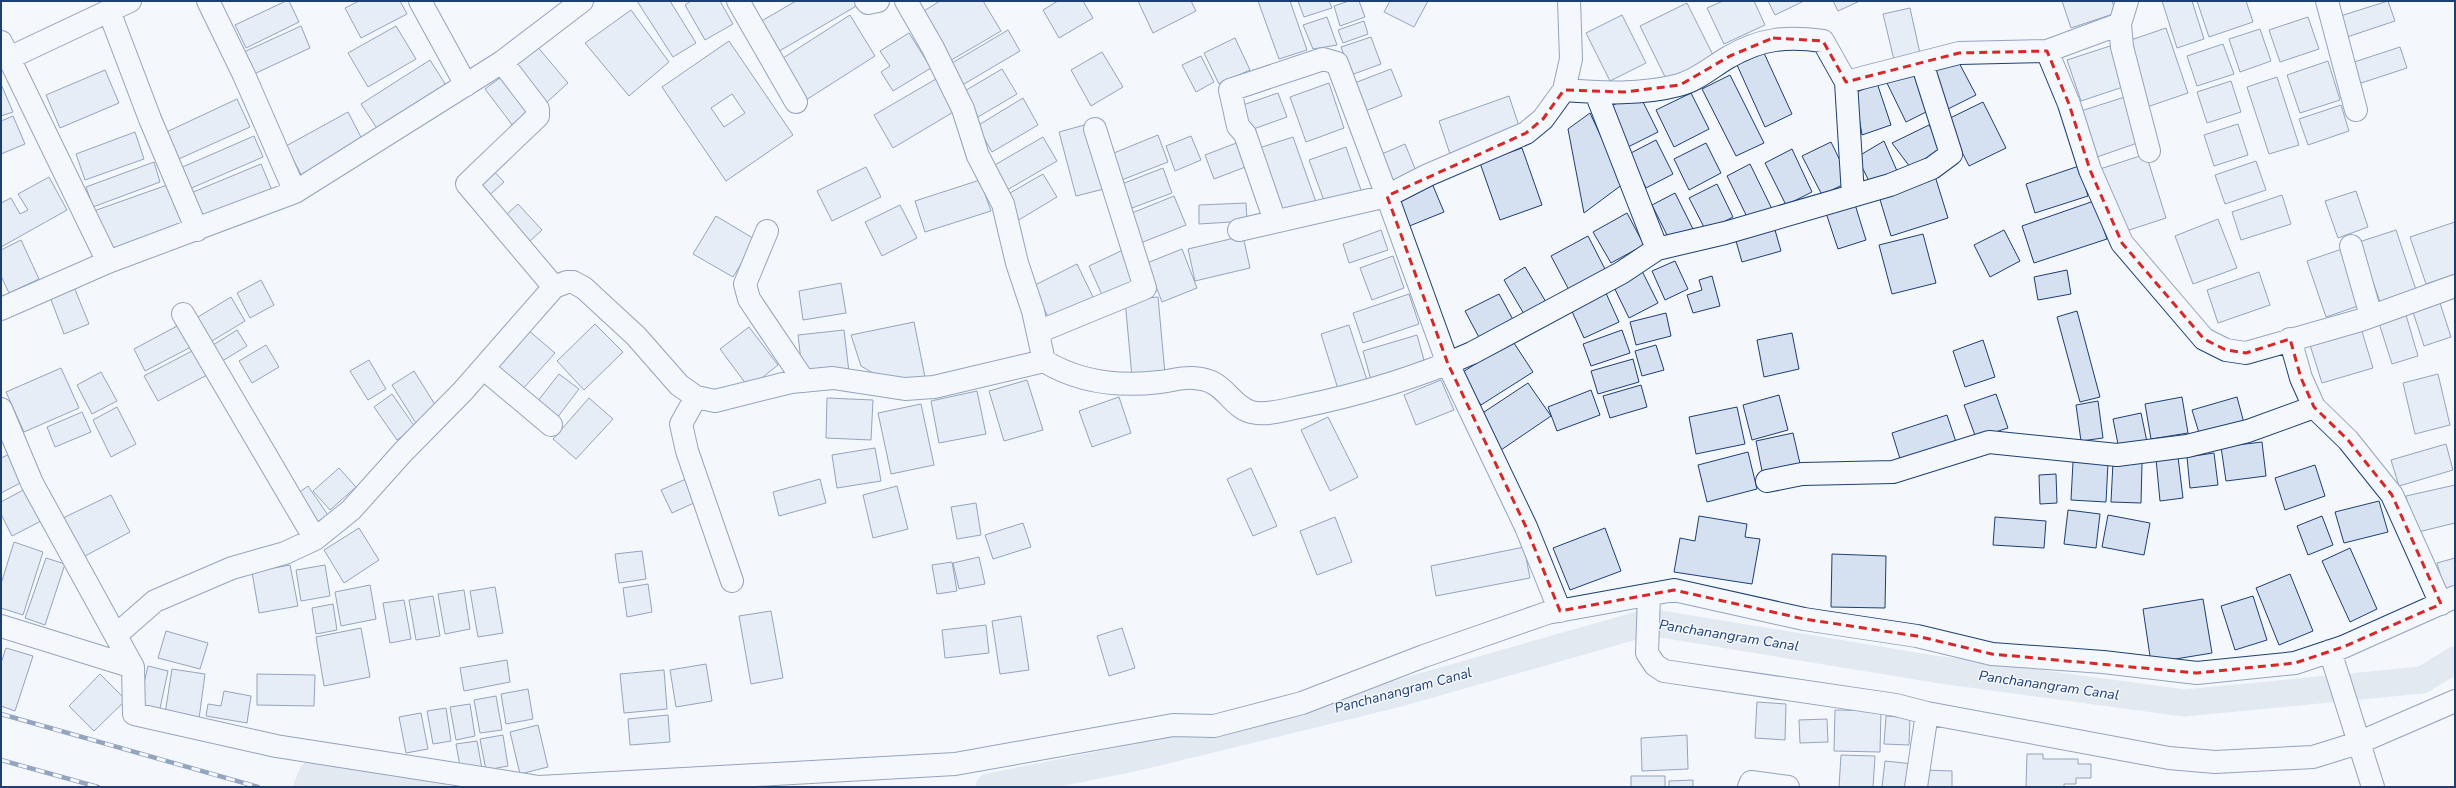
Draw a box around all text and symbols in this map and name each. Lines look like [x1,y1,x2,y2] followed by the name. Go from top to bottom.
[1658,615,1800,656] water label: Panchanangram Canal
[1332,663,1474,718] water label: Panchanangram Canal
[1978,666,2120,705] water label: Panchanangram Canal

